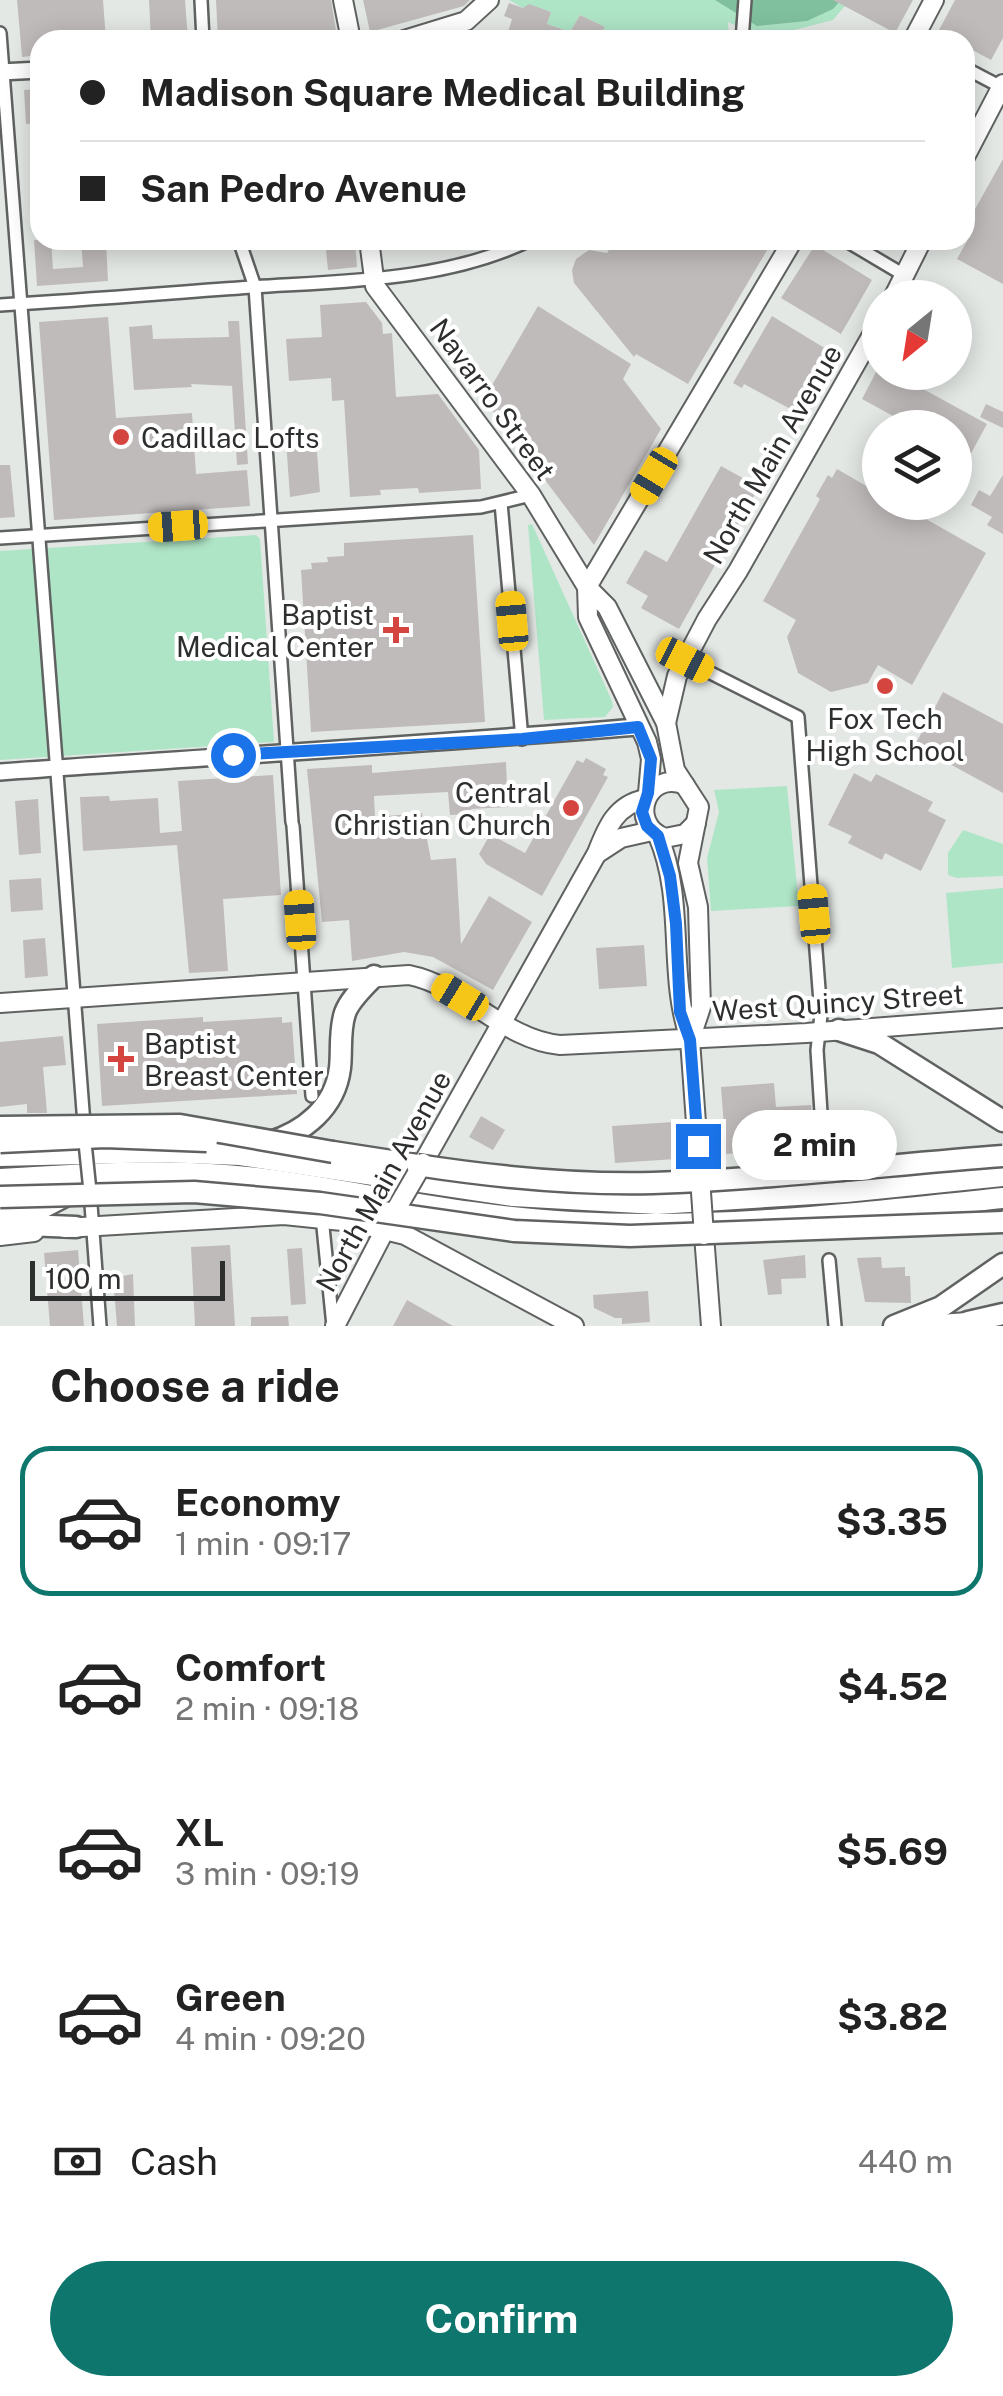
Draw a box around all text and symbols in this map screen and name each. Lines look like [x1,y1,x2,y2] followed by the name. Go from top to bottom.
[140,70,745,115] text: Madison Square Medical Building
[140,166,467,211] text: San Pedro Avenue
[862,280,972,390] north arrow
[862,280,972,520] map controls
[423,312,563,486] street label: Navarro Street
[696,339,848,569] street label: North Main Avenue
[862,410,972,520] button: layers
[141,421,319,454] place label: Cadillac Lofts
[110,426,132,448] marker: Cadillac Lofts
[626,443,682,509] car
[147,509,209,543] car
[494,590,530,652] car
[176,598,374,663] place label: Baptist Medical Center
[383,617,409,643] marker: Baptist Medical Center
[651,633,719,687] car
[874,675,896,697] marker: Fox Tech High School
[806,702,964,767] place label: Fox Tech High School
[211,733,256,778] route start
[334,776,551,841] place label: Central Christian Church
[560,797,582,819] marker: Central Christian Church
[796,883,832,945] car
[283,889,317,951] car
[427,969,493,1025] car
[711,977,965,1027] street label: West Quincy Street
[144,1027,324,1092] place label: Baptist Breast Center
[108,1046,134,1072] marker: Baptist Breast Center
[309,1065,457,1297] street label: North Main Avenue
[733,1111,898,1181] callout: 2 min
[676,1124,721,1169] route end
[773,1126,856,1163] text: 2 min
[30,1256,225,1300] scale bar
[45,1262,122,1295] text: 100 m
[50,1359,340,1412] text: Choose a ride
[55,1476,145,1566] icon: car
[175,1480,341,1525] text: Economy
[836,1499,948,1544] text: $3.35
[175,1525,352,1562] text: 1 min · 09:17
[55,1641,145,1731] icon: car
[175,1645,326,1690] text: Comfort
[837,1664,948,1709] text: $4.52
[175,1690,359,1727] text: 2 min · 09:18
[55,1806,145,1896] icon: car
[175,1810,224,1855] text: XL
[836,1829,948,1874] text: $5.69
[175,1855,359,1892] text: 3 min · 09:19
[55,1971,145,2061] icon: car
[175,1975,286,2020] text: Green
[837,1994,948,2039] text: $3.82
[175,2020,366,2057] text: 4 min · 09:20
[50,2134,105,2189] icon: cash
[130,2139,218,2184] text: Cash
[858,2143,953,2180] text: 440 m
[50,2261,953,2376] button: Confirm

